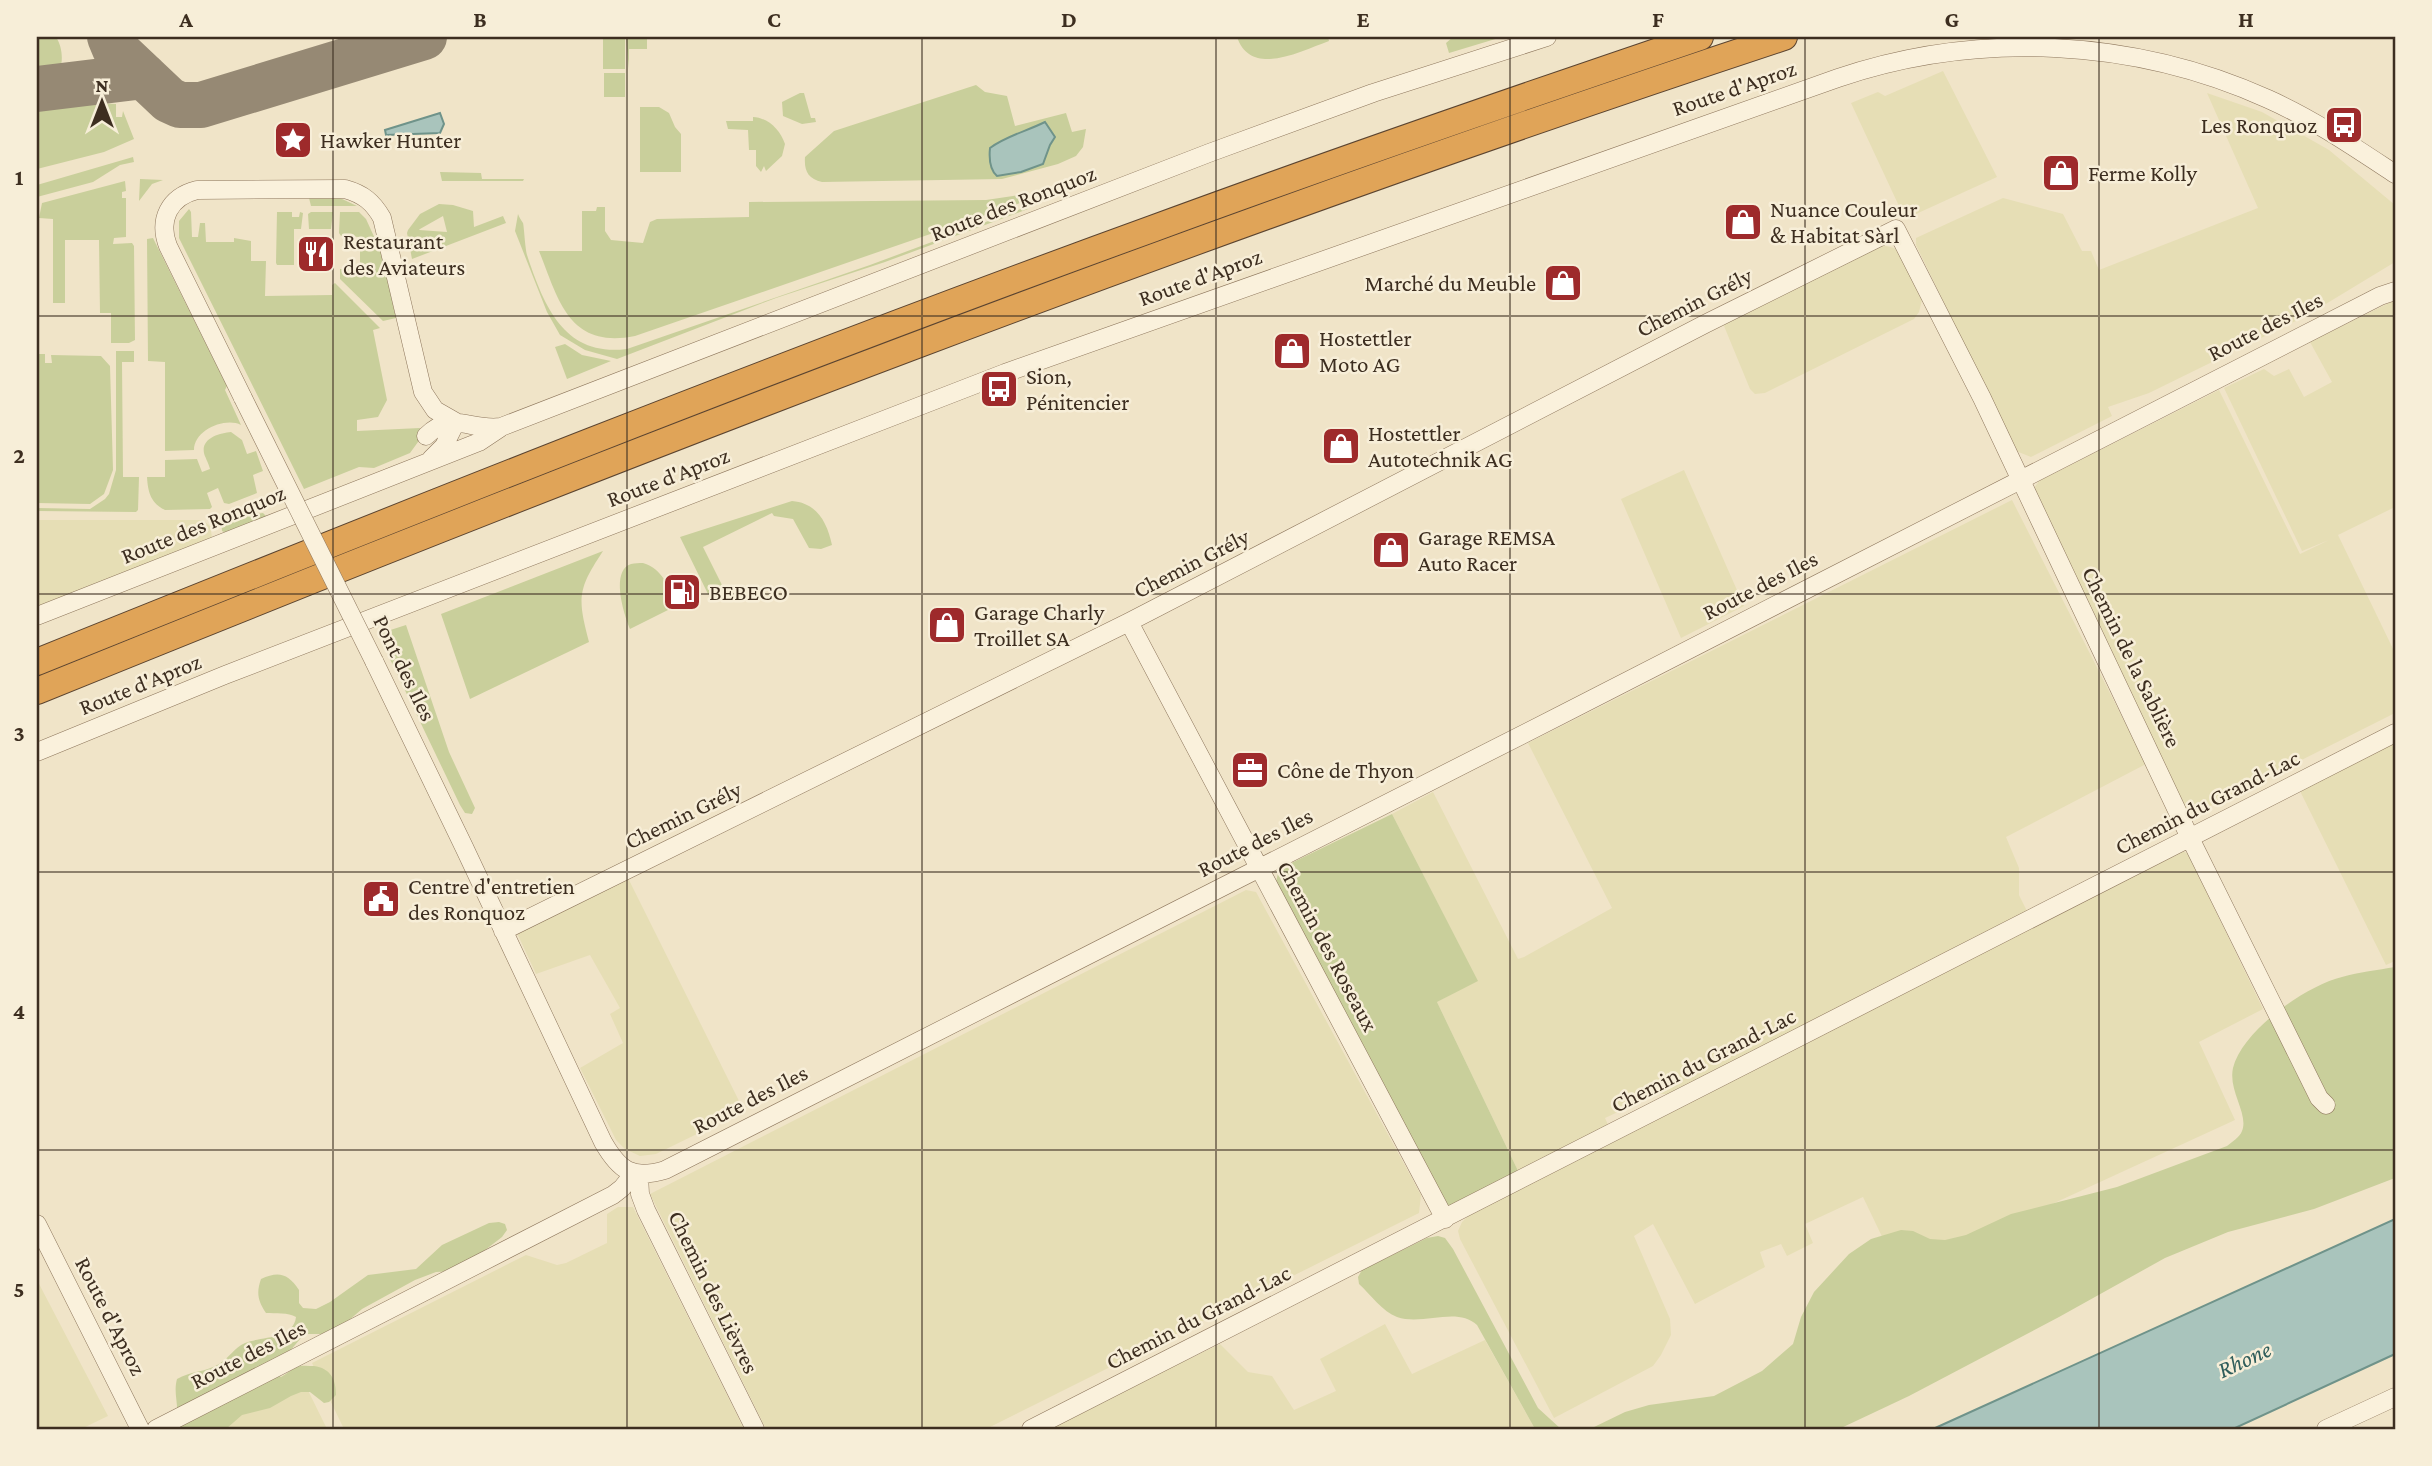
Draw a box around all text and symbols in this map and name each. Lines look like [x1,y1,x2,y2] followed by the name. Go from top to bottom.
[178,6,193,32] text: A
[473,6,487,32] text: B
[767,6,781,32] text: C
[1061,6,1077,32] text: D
[1356,6,1370,32] text: E
[1652,6,1664,32] text: F
[1945,6,1960,32] text: G
[2238,6,2254,32] text: H
[1669,55,1800,121] street label: Route d'Aproz
[66,66,136,136] north arrow
[96,75,109,96] text: N
[2323,104,2365,146] bus stop icon: Les Ronquoz
[2201,112,2317,138] place label: Les Ronquoz
[272,119,314,161] place icon: Hawker Hunter
[320,127,461,153] place label: Hawker Hunter
[2040,152,2082,194] shop icon: Ferme Kolly
[927,159,1100,246] street label: Route des Ronquoz
[2088,160,2197,186] place label: Ferme Kolly
[15,164,24,190] text: 1
[1770,196,1918,248] place label: Nuance Couleur & Habitat Sàrl
[1722,201,1764,243] shop icon: Nuance Couleur & Habitat Sàrl
[343,228,465,280] place label: Restaurant des Aviateurs
[295,233,337,275] restaurant icon: Restaurant des Aviateurs
[1135,243,1265,311] street label: Route d'Aproz
[1542,262,1584,304] shop icon: Marché du Meuble
[1632,262,1756,342] street label: Chemin Grély
[1364,270,1536,296] place label: Marché du Meuble
[2203,286,2327,366] street label: Route des Iles
[1319,325,1412,377] place label: Hostettler Moto AG
[1271,330,1313,372] shop icon: Hostettler Moto AG
[1026,363,1129,415] place label: Sion, Pénitencier
[978,368,1020,410] bus stop icon: Sion, Pénitencier
[1368,420,1512,472] place label: Hostettler Autotechnik AG
[1320,425,1362,467] shop icon: Hostettler Autotechnik AG
[13,442,25,468] text: 2
[603,442,733,512] street label: Route d'Aproz
[117,479,289,569] street label: Route des Ronquoz
[1129,523,1253,603] street label: Chemin Grély
[1418,524,1556,576] place label: Garage REMSA Auto Racer
[1370,529,1412,571] shop icon: Garage REMSA Auto Racer
[1698,545,1822,625] street label: Route des Iles
[2077,562,2187,752] street label: Chemin de la Sablière
[661,571,703,613] fuel station icon: BEBECO
[709,579,788,605] place label: BEBECO
[974,599,1105,651] place label: Garage Charly Troillet SA
[926,604,968,646] shop icon: Garage Charly Troillet SA
[368,611,442,725] street label: Pont des Iles
[75,648,205,720] street label: Route d'Aproz
[13,720,25,746] text: 3
[2111,744,2304,860] street label: Chemin du Grand-Lac
[1229,749,1271,791] office icon: Cône de Thyon
[1277,757,1414,783] place label: Cône de Thyon
[621,775,746,854] street label: Chemin Grély
[1193,802,1317,882] street label: Route des Iles
[1272,856,1384,1036] street label: Chemin des Roseaux
[408,873,575,925] place label: Centre d'entretien des Ronquoz
[360,878,402,920] public building icon: Centre d'entretien des Ronquoz
[13,998,25,1024] text: 4
[1607,1002,1800,1118] street label: Chemin du Grand-Lac
[688,1059,812,1139] street label: Route des Iles
[663,1206,765,1378] street label: Chemin des Lièvres
[70,1253,152,1380] street label: Route d'Aproz
[1102,1259,1295,1375] street label: Chemin du Grand-Lac
[13,1276,25,1302] text: 5
[186,1314,310,1394] street label: Route des Iles
[2213,1335,2275,1383] water label: Rhone

